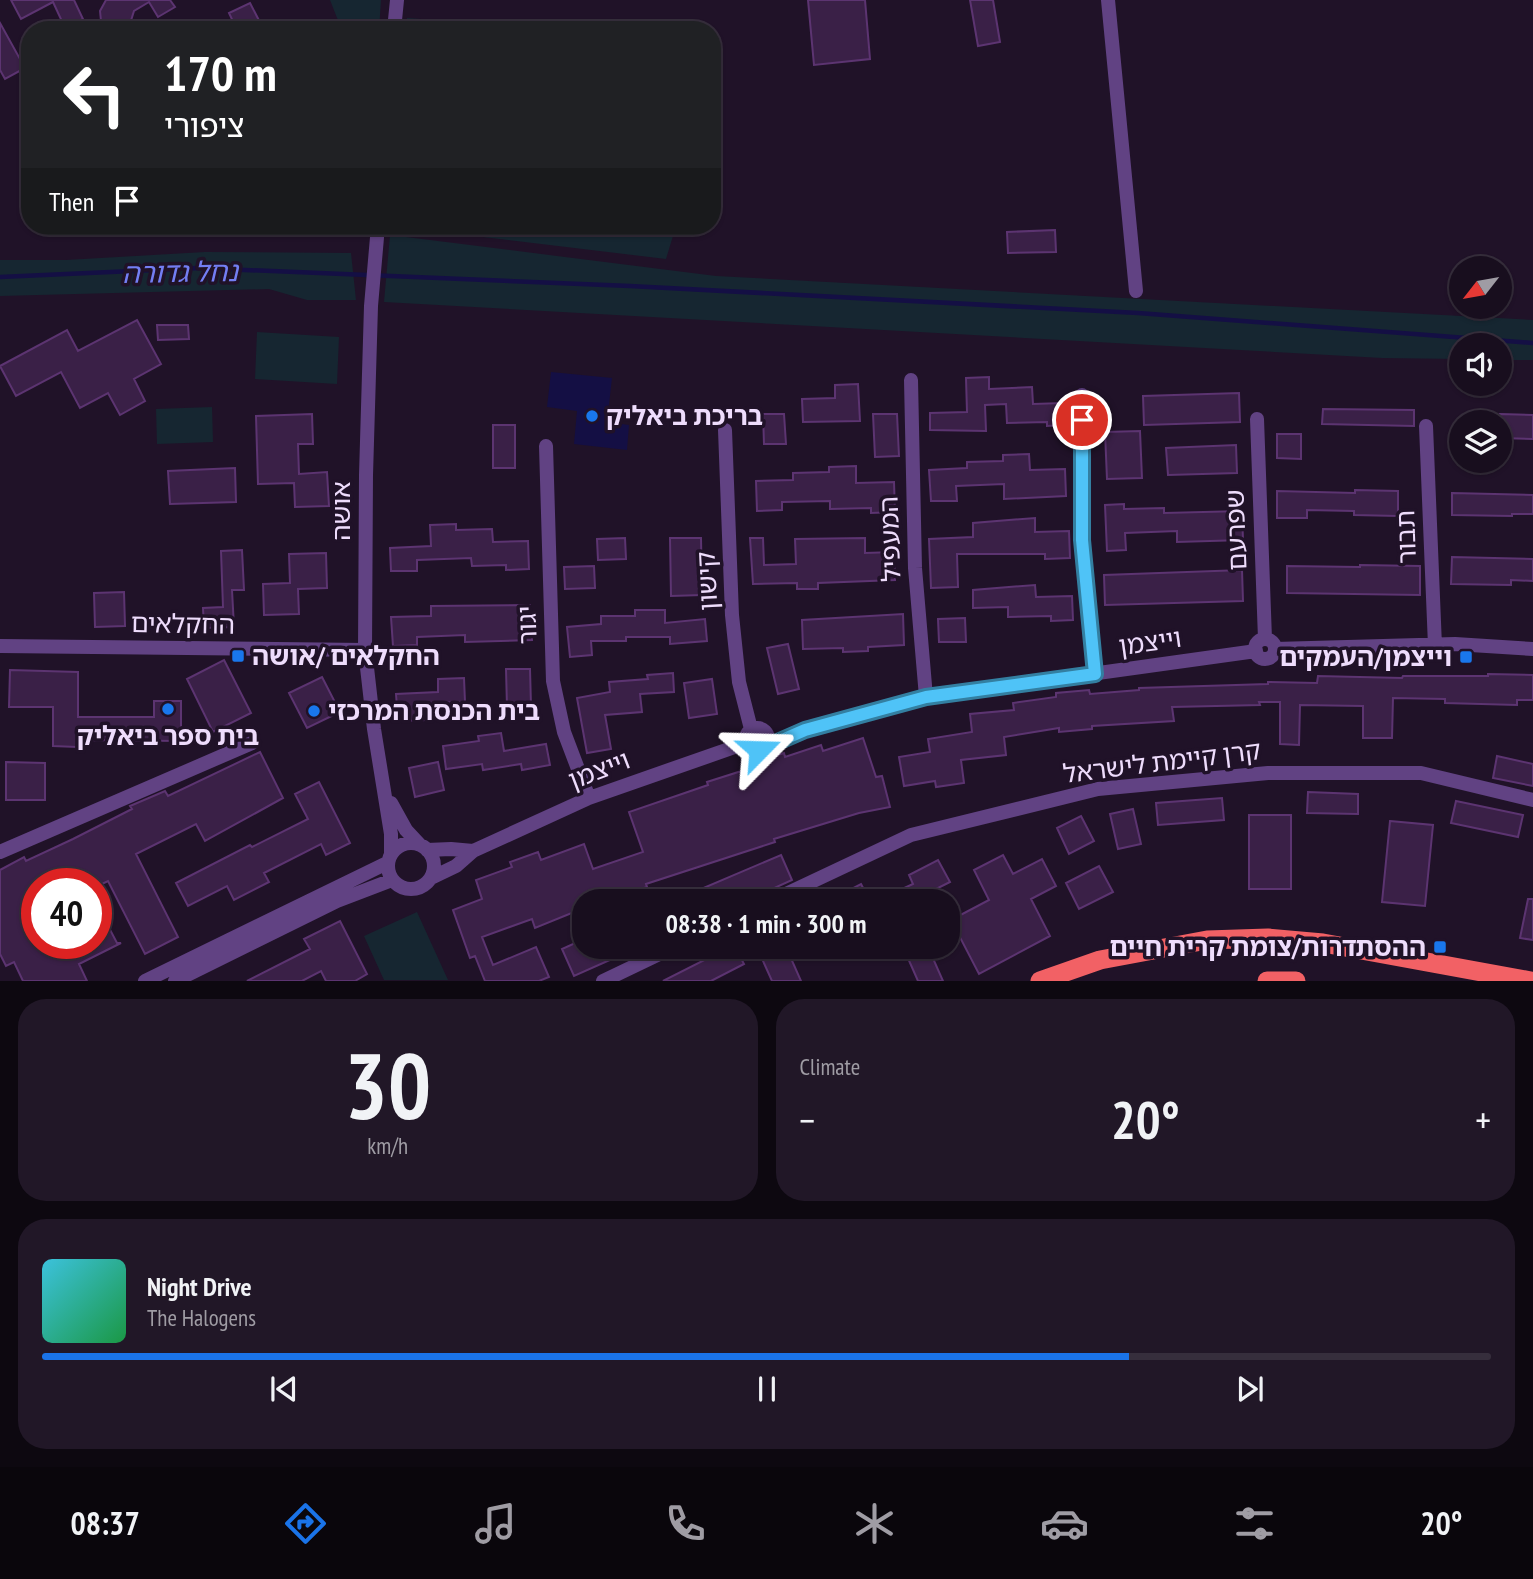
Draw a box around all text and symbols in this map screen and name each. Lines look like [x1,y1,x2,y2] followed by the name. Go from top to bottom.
[164,41,277,105] text: 170 m
[49,49,140,140] icon: left
[164,104,245,146] text: ציפורי
[108,182,146,220] icon: arrive
[49,185,94,218] text: Then
[122,252,241,291] water label: נחל גדורה
[1449,256,1512,318] north arrow
[1449,256,1512,473] map controls
[1449,333,1512,396] button: sound
[1052,390,1112,450] pin
[606,399,763,432] place label: בריכת ביאליק
[1063,401,1101,439] icon: arrive
[584,408,600,424] marker: בריכת ביאליק
[1449,410,1512,473] button: layers
[324,481,357,541] street label: אושה
[1218,489,1253,571] street label: שפרעם
[872,496,907,582] street label: המעפיל
[1388,510,1423,564] street label: תבור
[688,551,725,612] street label: קישון
[509,605,544,645] street label: יגור
[131,606,235,641] street label: החקלאים
[1116,621,1184,662] street label: וייצמן
[252,639,440,672] place label: החקלאים /אושה
[1279,640,1452,673] place label: וייצמן/העמקים
[230,648,246,664] marker: החקלאים /אושה
[1458,649,1474,665] marker: וייצמן/העמקים
[328,694,540,727] place label: בית הכנסת המרכזי
[160,701,176,717] marker: בית ספר ביאליק
[306,703,322,719] marker: בית הכנסת המרכזי
[722,713,796,787] position arrow
[77,719,259,752] place label: בית ספר ביאליק
[1061,733,1263,790] street label: קרן קיימת לישראל
[563,743,634,796] street label: וייצמן
[21,868,112,959] speed limit sign: 40
[666,907,866,940] text: 08:38 · 1 min · 300 m
[1109,930,1426,963] place label: ההסתדרות/צומת קרית חיים
[1432,939,1448,955] marker: ההסתדרות/צומת קרית חיים
[344,1026,431,1144] text: 30
[800,1052,860,1081] text: Climate
[1111,1086,1180,1153] text: 20°
[800,1095,815,1144] text: −
[1475,1095,1491,1144] text: +
[367,1131,408,1160] text: km/h
[147,1270,252,1303] text: Night Drive
[147,1303,256,1332] text: The Halogens
[265,1370,303,1408] icon: previous
[748,1370,786,1408] icon: pause
[1231,1370,1269,1408] icon: next
[281,1499,330,1548] icon: directions
[471,1499,520,1548] icon: music
[661,1499,710,1548] icon: phone
[850,1499,899,1548] icon: climate
[1040,1499,1089,1548] icon: car
[1230,1499,1279,1548] icon: filters
[70,1502,140,1544] text: 08:37
[1420,1502,1463,1544] text: 20°

